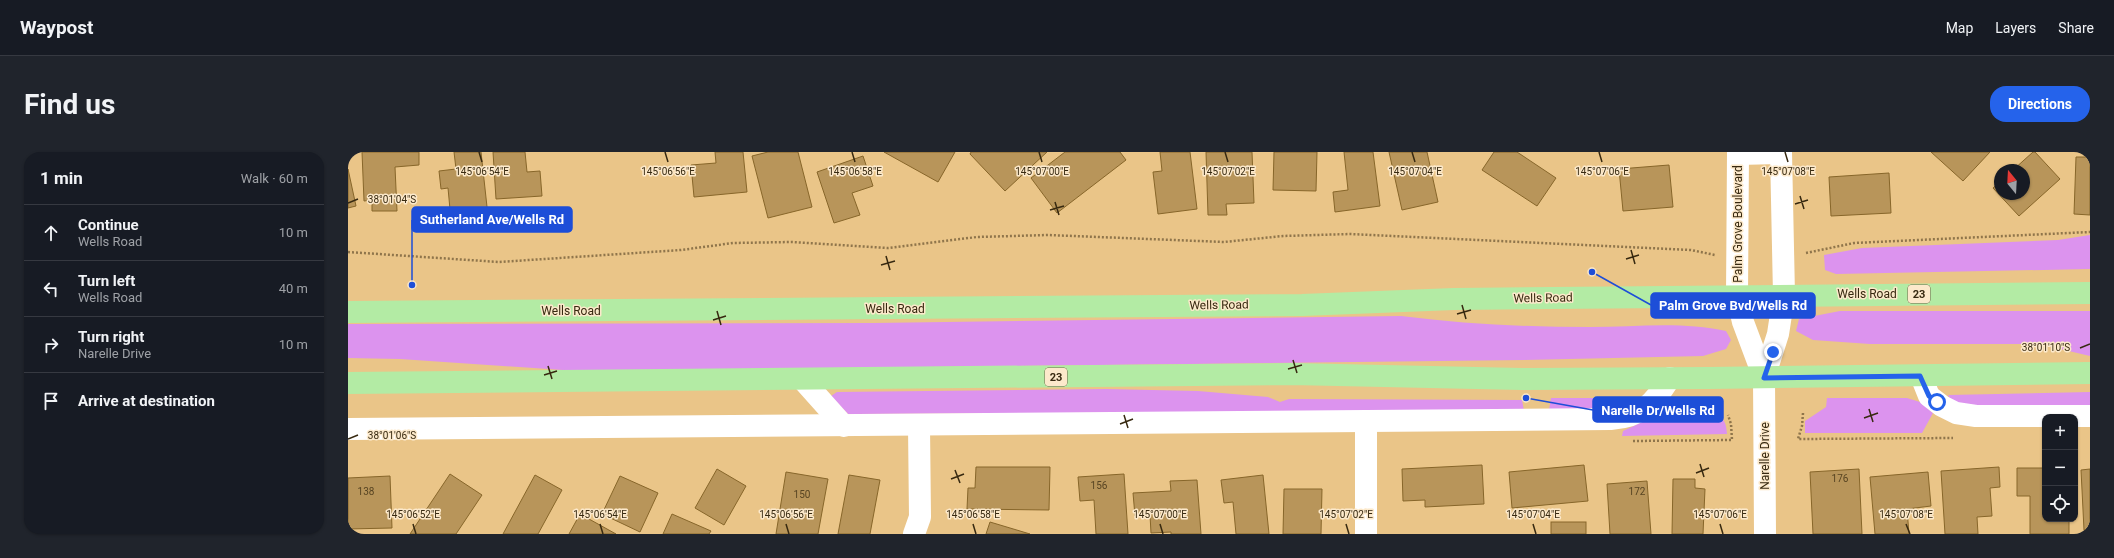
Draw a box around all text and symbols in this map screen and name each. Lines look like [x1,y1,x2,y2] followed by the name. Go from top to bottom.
[20,16,94,39] text: Waypost
[1946,20,1973,36] text: Map
[1995,20,2036,36] text: Layers
[2058,20,2094,36] text: Share
[1990,86,2090,122] button: Directions
[24,88,115,121] text: Find us
[1994,164,2030,200] north arrow
[1731,165,1745,283] street label: Palm Grove Boulevard
[455,166,509,177] text: 145°06'54"E
[641,166,695,177] text: 145°06'56"E
[828,166,882,177] text: 145°06'58"E
[1015,166,1069,177] text: 145°07'00"E
[1201,166,1255,177] text: 145°07'02"E
[1388,166,1442,177] text: 145°07'04"E
[1575,166,1629,177] text: 145°07'06"E
[1761,166,1815,177] text: 145°07'08"E
[40,168,83,188] text: 1 min
[241,171,308,186] text: Walk · 60 m
[368,194,416,205] text: 38°01'04"S
[412,207,572,232] callout: Sutherland Ave/Wells Rd
[420,212,564,227] text: Sutherland Ave/Wells Rd
[78,216,139,234] text: Continue
[40,222,62,244] icon: ahead
[279,225,308,240] text: 10 m
[78,234,142,249] text: Wells Road
[78,272,135,290] text: Turn left
[40,278,62,300] icon: left
[279,281,308,296] text: 40 m
[1908,285,1930,303] road number: 23
[1837,287,1897,301] street label: Wells Road
[78,290,142,305] text: Wells Road
[1513,290,1573,306] street label: Wells Road
[1651,293,1815,318] callout: Palm Grove Bvd/Wells Rd
[1189,297,1249,313] street label: Wells Road
[1659,298,1807,313] text: Palm Grove Bvd/Wells Rd
[865,302,925,316] street label: Wells Road
[541,304,601,318] street label: Wells Road
[78,328,144,346] text: Turn right
[40,334,62,356] icon: right
[279,337,308,352] text: 10 m
[2022,342,2070,353] text: 38°01'10"S
[1764,343,1782,361] route end
[78,346,151,361] text: Narelle Drive
[1045,368,1067,386] road number: 23
[40,390,62,412] icon: arrive
[78,392,215,410] text: Arrive at destination
[1928,393,1946,411] route start
[1593,397,1723,422] callout: Narelle Dr/Wells Rd
[1601,403,1715,418] text: Narelle Dr/Wells Rd
[2042,414,2078,522] map controls
[2042,414,2078,450] button: +
[1758,422,1772,490] street label: Narelle Drive
[368,430,416,441] text: 38°01'06"S
[2042,450,2078,486] button: −
[1832,473,1849,484] house number: 176
[1091,480,1108,491] house number: 156
[358,486,375,497] house number: 138
[1629,486,1646,497] house number: 172
[2042,486,2078,522] button: locate
[794,489,811,500] house number: 150
[386,509,440,520] text: 145°06'52"E
[573,509,627,520] text: 145°06'54"E
[759,509,813,520] text: 145°06'56"E
[946,509,1000,520] text: 145°06'58"E
[1133,509,1187,520] text: 145°07'00"E
[1319,509,1373,520] text: 145°07'02"E
[1506,509,1560,520] text: 145°07'04"E
[1693,509,1747,520] text: 145°07'06"E
[1879,509,1933,520] text: 145°07'08"E

